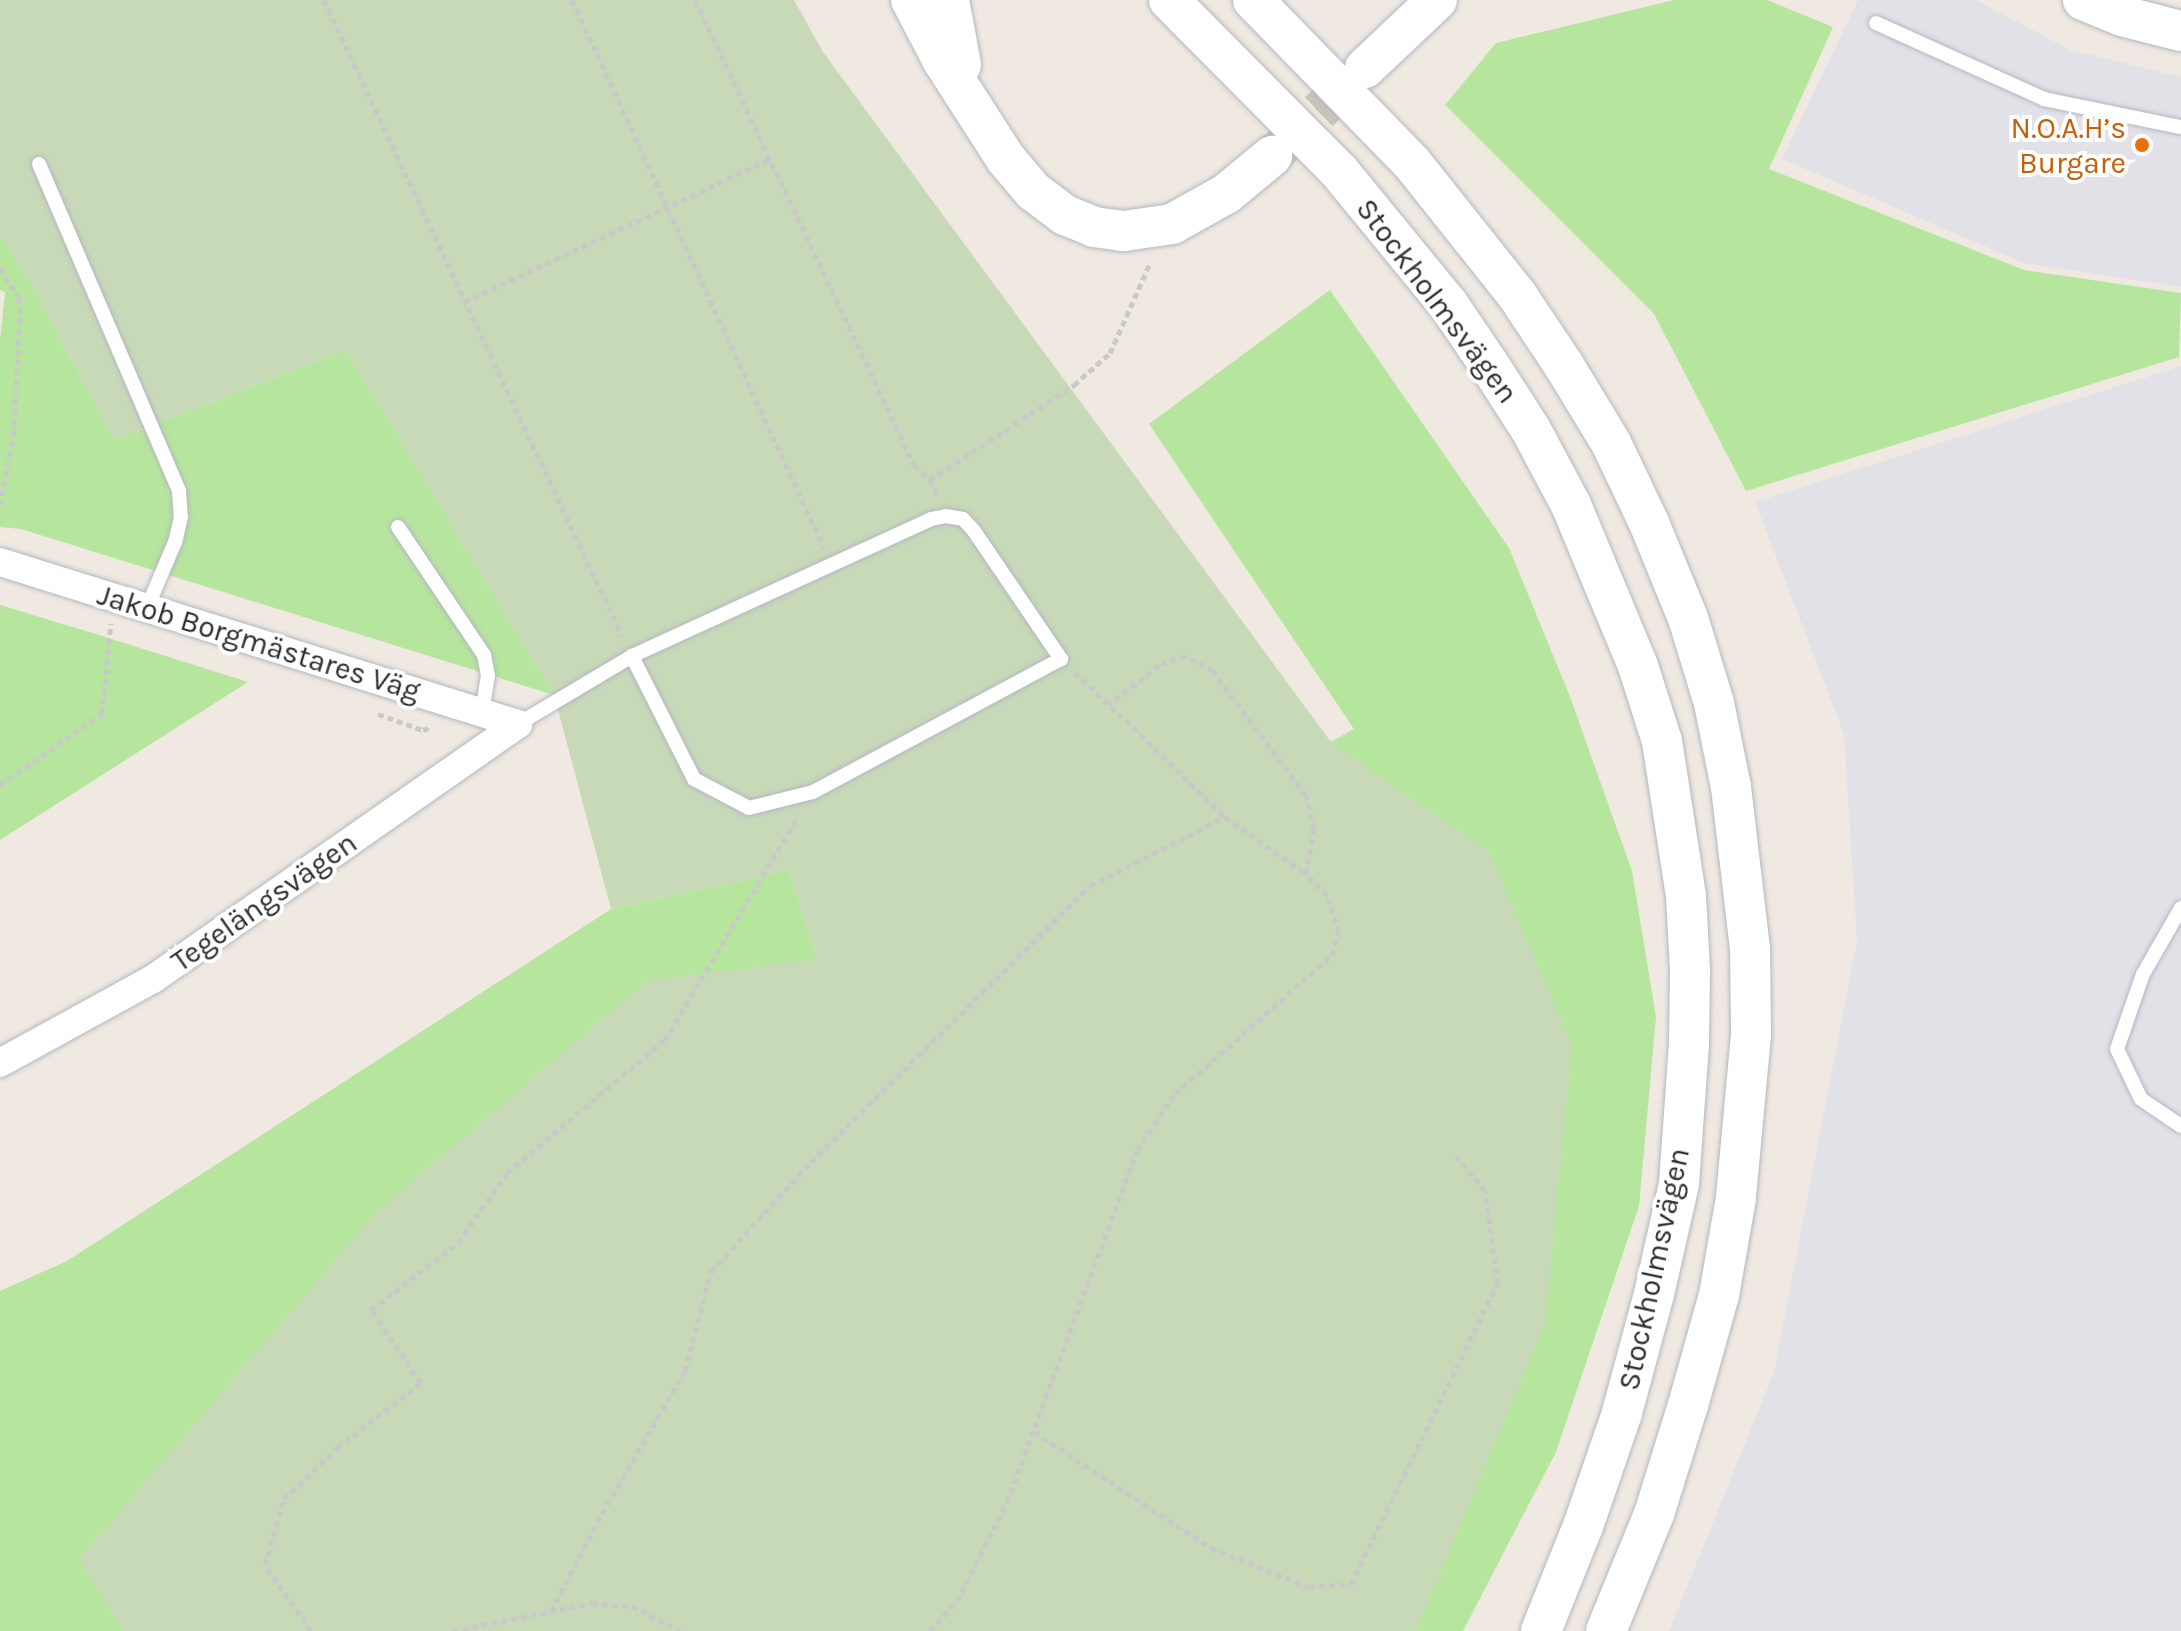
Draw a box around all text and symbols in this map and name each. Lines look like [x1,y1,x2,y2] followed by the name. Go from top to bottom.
[2011,110,2126,180] place label: N.O.A.H’s Burgare
[2133,136,2151,154] marker: N.O.A.H’s Burgare
[1348,192,1526,410] street label: Stockholmsvägen
[93,577,425,709] street label: Jakob Borgmästares Väg
[164,825,364,979] street label: Tegelängsvägen
[1611,1144,1697,1394] street label: Stockholmsvägen

